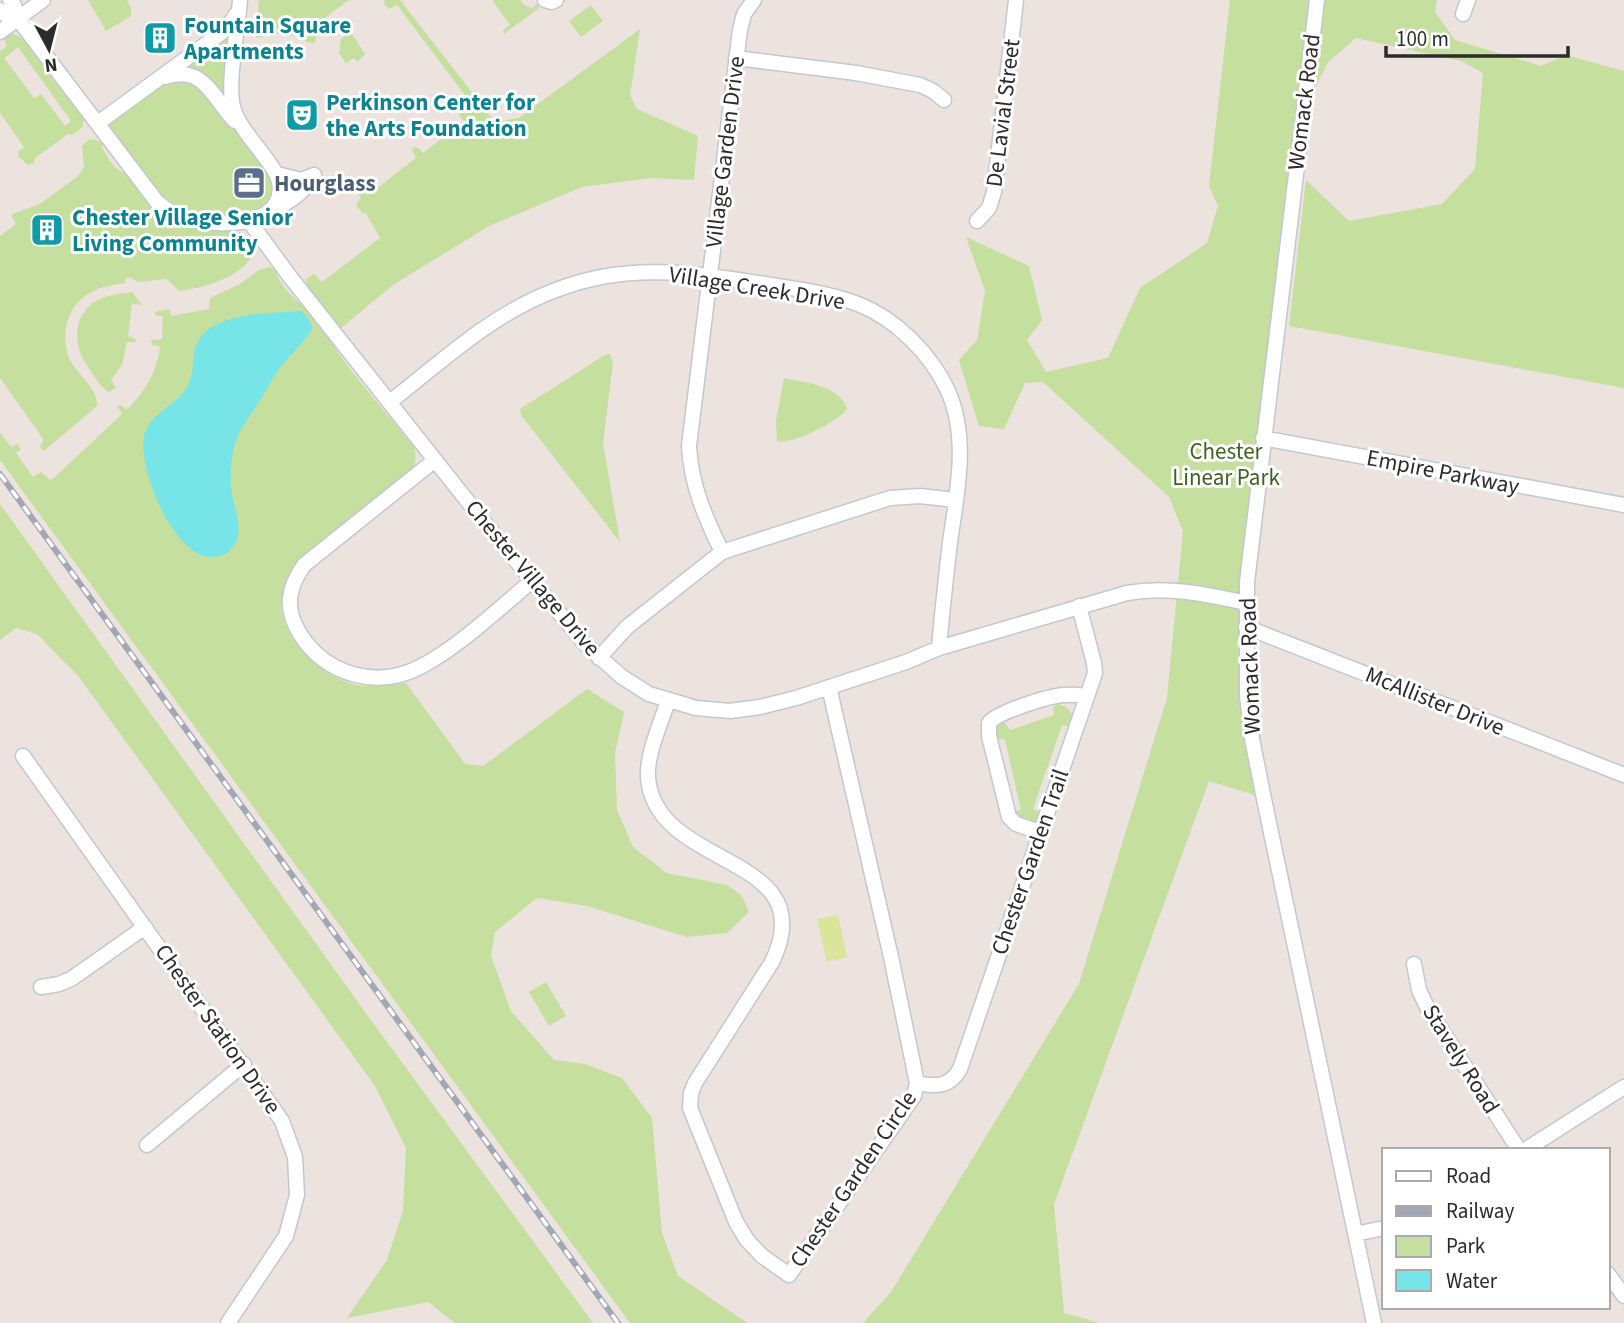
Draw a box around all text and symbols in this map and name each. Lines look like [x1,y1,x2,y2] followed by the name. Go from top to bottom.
[183,9,351,68] place label: Fountain Square Apartments
[14,14,84,84] north arrow
[1386,14,1568,58] scale bar
[141,19,179,57] building icon: Fountain Square Apartments
[1396,24,1449,54] text: 100 m
[1279,32,1329,172] street label: Womack Road
[978,37,1028,189] street label: De Lavial Street
[43,50,59,79] text: N
[697,54,753,250] street label: Village Garden Drive
[326,86,536,145] place label: Perkinson Center for the Arts Foundation
[283,96,321,134] theatre icon: Perkinson Center for the Arts Foundation
[230,164,268,202] office icon: Hourglass
[274,167,376,200] place label: Hourglass
[72,201,294,260] place label: Chester Village Senior Living Community
[28,211,66,249] building icon: Chester Village Senior Living Community
[667,258,847,318] street label: Village Creek Drive
[1172,435,1280,494] park label: Chester Linear Park
[1364,441,1522,503] street label: Empire Parkway
[457,492,609,664] street label: Chester Village Drive
[1231,597,1269,735] street label: Womack Road
[1360,658,1510,744] street label: McAllister Drive
[983,765,1077,959] street label: Chester Garden Trail
[147,937,289,1121] street label: Chester Station Drive
[1414,998,1508,1120] street label: Stavely Road
[781,1084,925,1274] street label: Chester Garden Circle
[1382,1148,1610,1309] legend
[1446,1161,1491,1191] text: Road
[1446,1196,1514,1226] text: Railway
[1446,1231,1486,1261] text: Park
[1446,1266,1498,1296] text: Water

